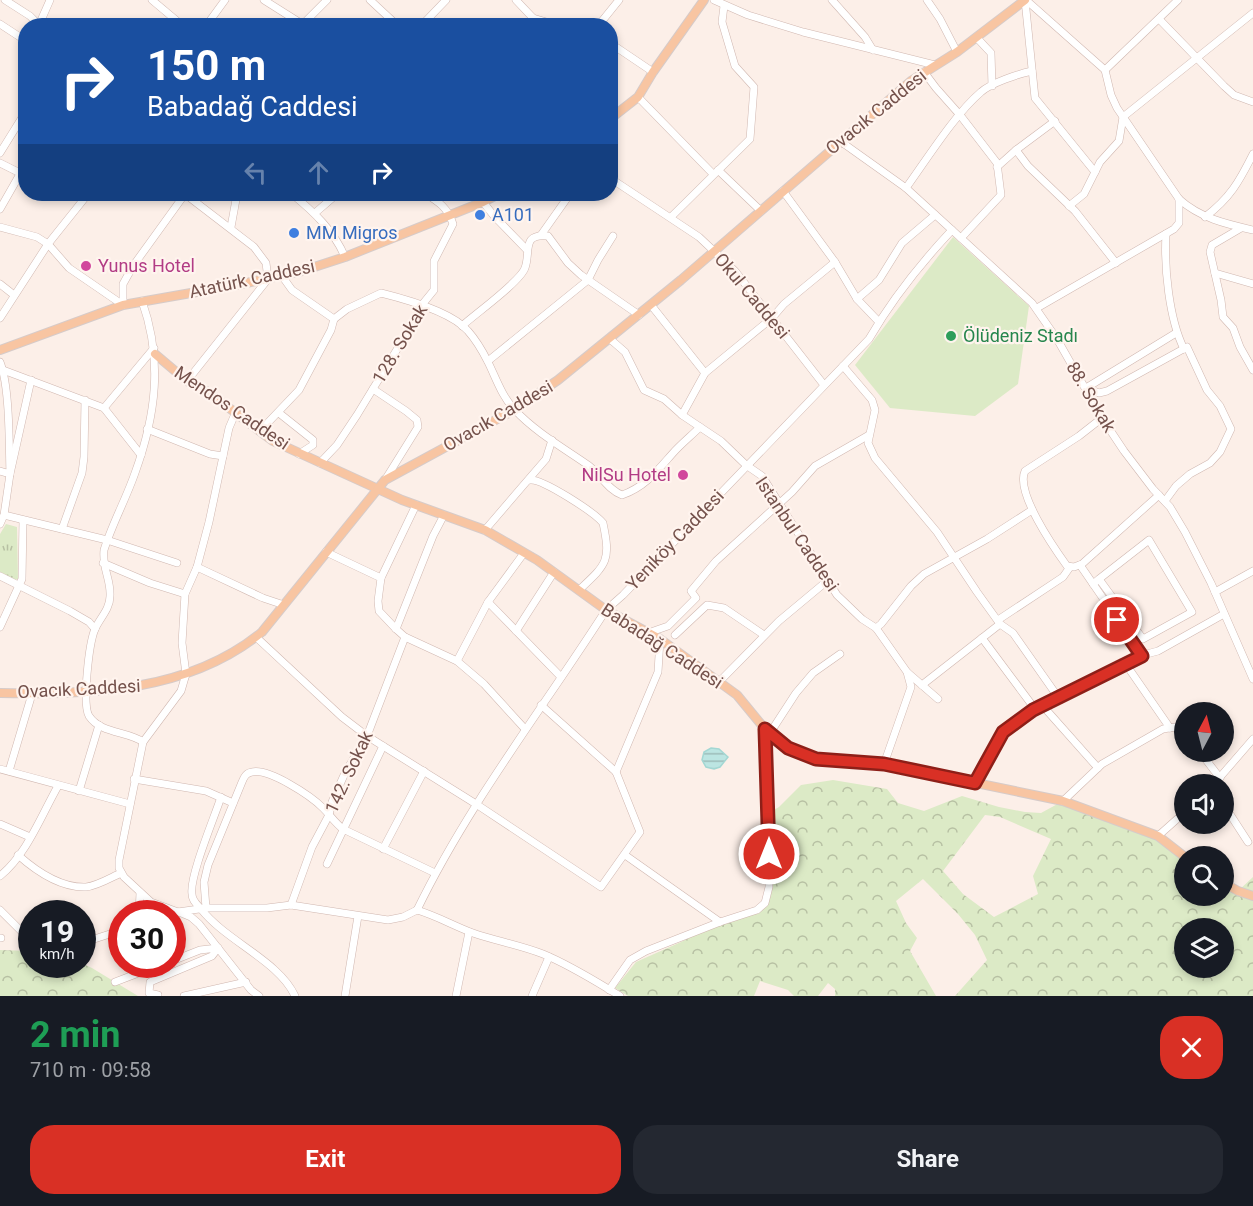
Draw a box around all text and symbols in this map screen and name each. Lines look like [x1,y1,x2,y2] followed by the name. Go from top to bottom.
[147,41,266,90] text: 150 m
[48,42,126,120] icon: right
[821,65,930,159] street label: Ovacık Caddesi
[147,91,358,123] text: Babadağ Caddesi
[239,156,272,189] icon: left
[302,156,335,189] icon: ahead
[365,156,398,189] icon: right
[492,204,534,225] place label: A101
[473,208,487,222] marker: A101
[306,222,398,243] place label: MM Migros
[287,226,301,240] marker: MM Migros
[710,249,794,343] street label: Okul Caddesi
[98,255,195,276] place label: Yunus Hotel
[187,255,317,302] street label: Atatürk Caddesi
[79,259,93,273] marker: Yunus Hotel
[368,300,432,387] street label: 128. Sokak
[963,325,1078,346] place label: Ölüdeniz Stadı
[944,329,958,343] marker: Ölüdeniz Stadı
[1062,358,1121,437] street label: 88. Sokak
[171,361,294,454] street label: Mendos Caddesi
[439,376,556,455] street label: Ovacık Caddesi
[581,464,671,485] place label: NilSu Hotel
[676,468,690,482] marker: NilSu Hotel
[751,472,844,595] street label: Istanbul Caddesi
[621,485,728,594] street label: Yeniköy Caddesi
[1091,594,1142,645] pin
[598,599,727,693] street label: Babadağ Caddesi
[1100,603,1133,636] icon: arrive
[17,675,141,702] street label: Ovacık Caddesi
[1174,702,1234,762] north arrow
[1174,702,1234,978] map controls
[320,726,377,816] street label: 142. Sokak
[1174,774,1234,834] button: sound
[737,822,801,886] position arrow
[1174,846,1234,906] button: search
[108,900,186,978] speed limit sign: 30
[40,914,74,949] text: 19
[1174,918,1234,978] button: layers
[39,945,75,963] text: km/h
[30,1014,121,1056] text: 2 min
[1160,1016,1223,1079] button: close
[30,1058,151,1082] text: 710 m · 09:58
[30,1125,621,1194] button: Exit
[633,1125,1223,1194] button: Share

